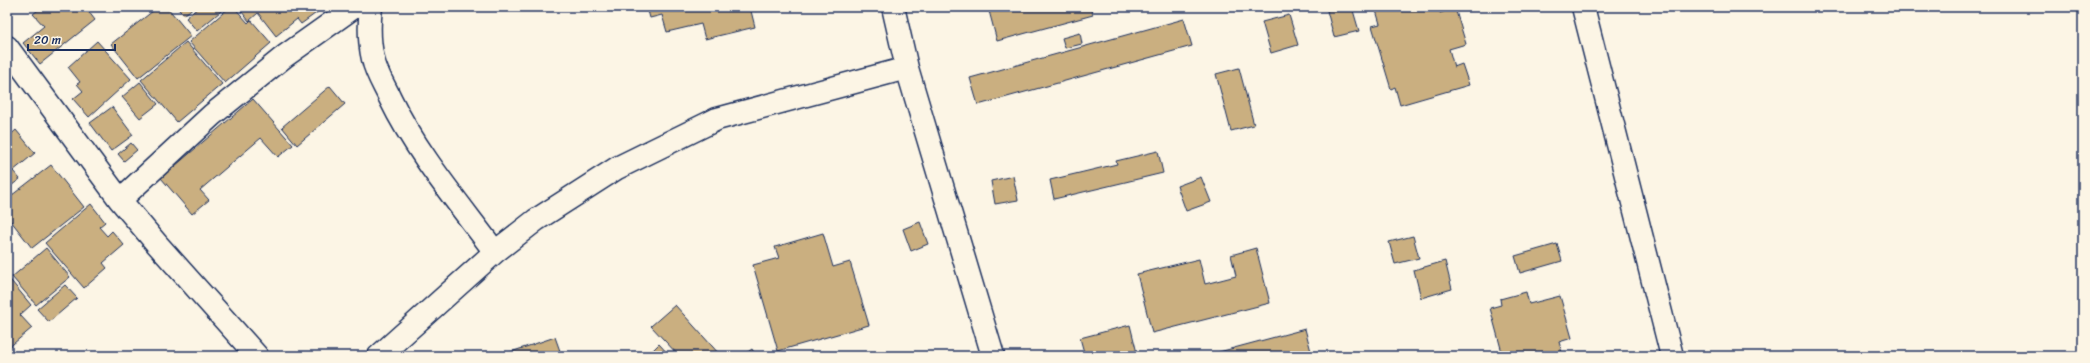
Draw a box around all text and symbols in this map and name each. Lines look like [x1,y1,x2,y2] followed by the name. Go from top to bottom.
[28,26,115,52] scale bar
[34,29,61,51] text: 20 m

